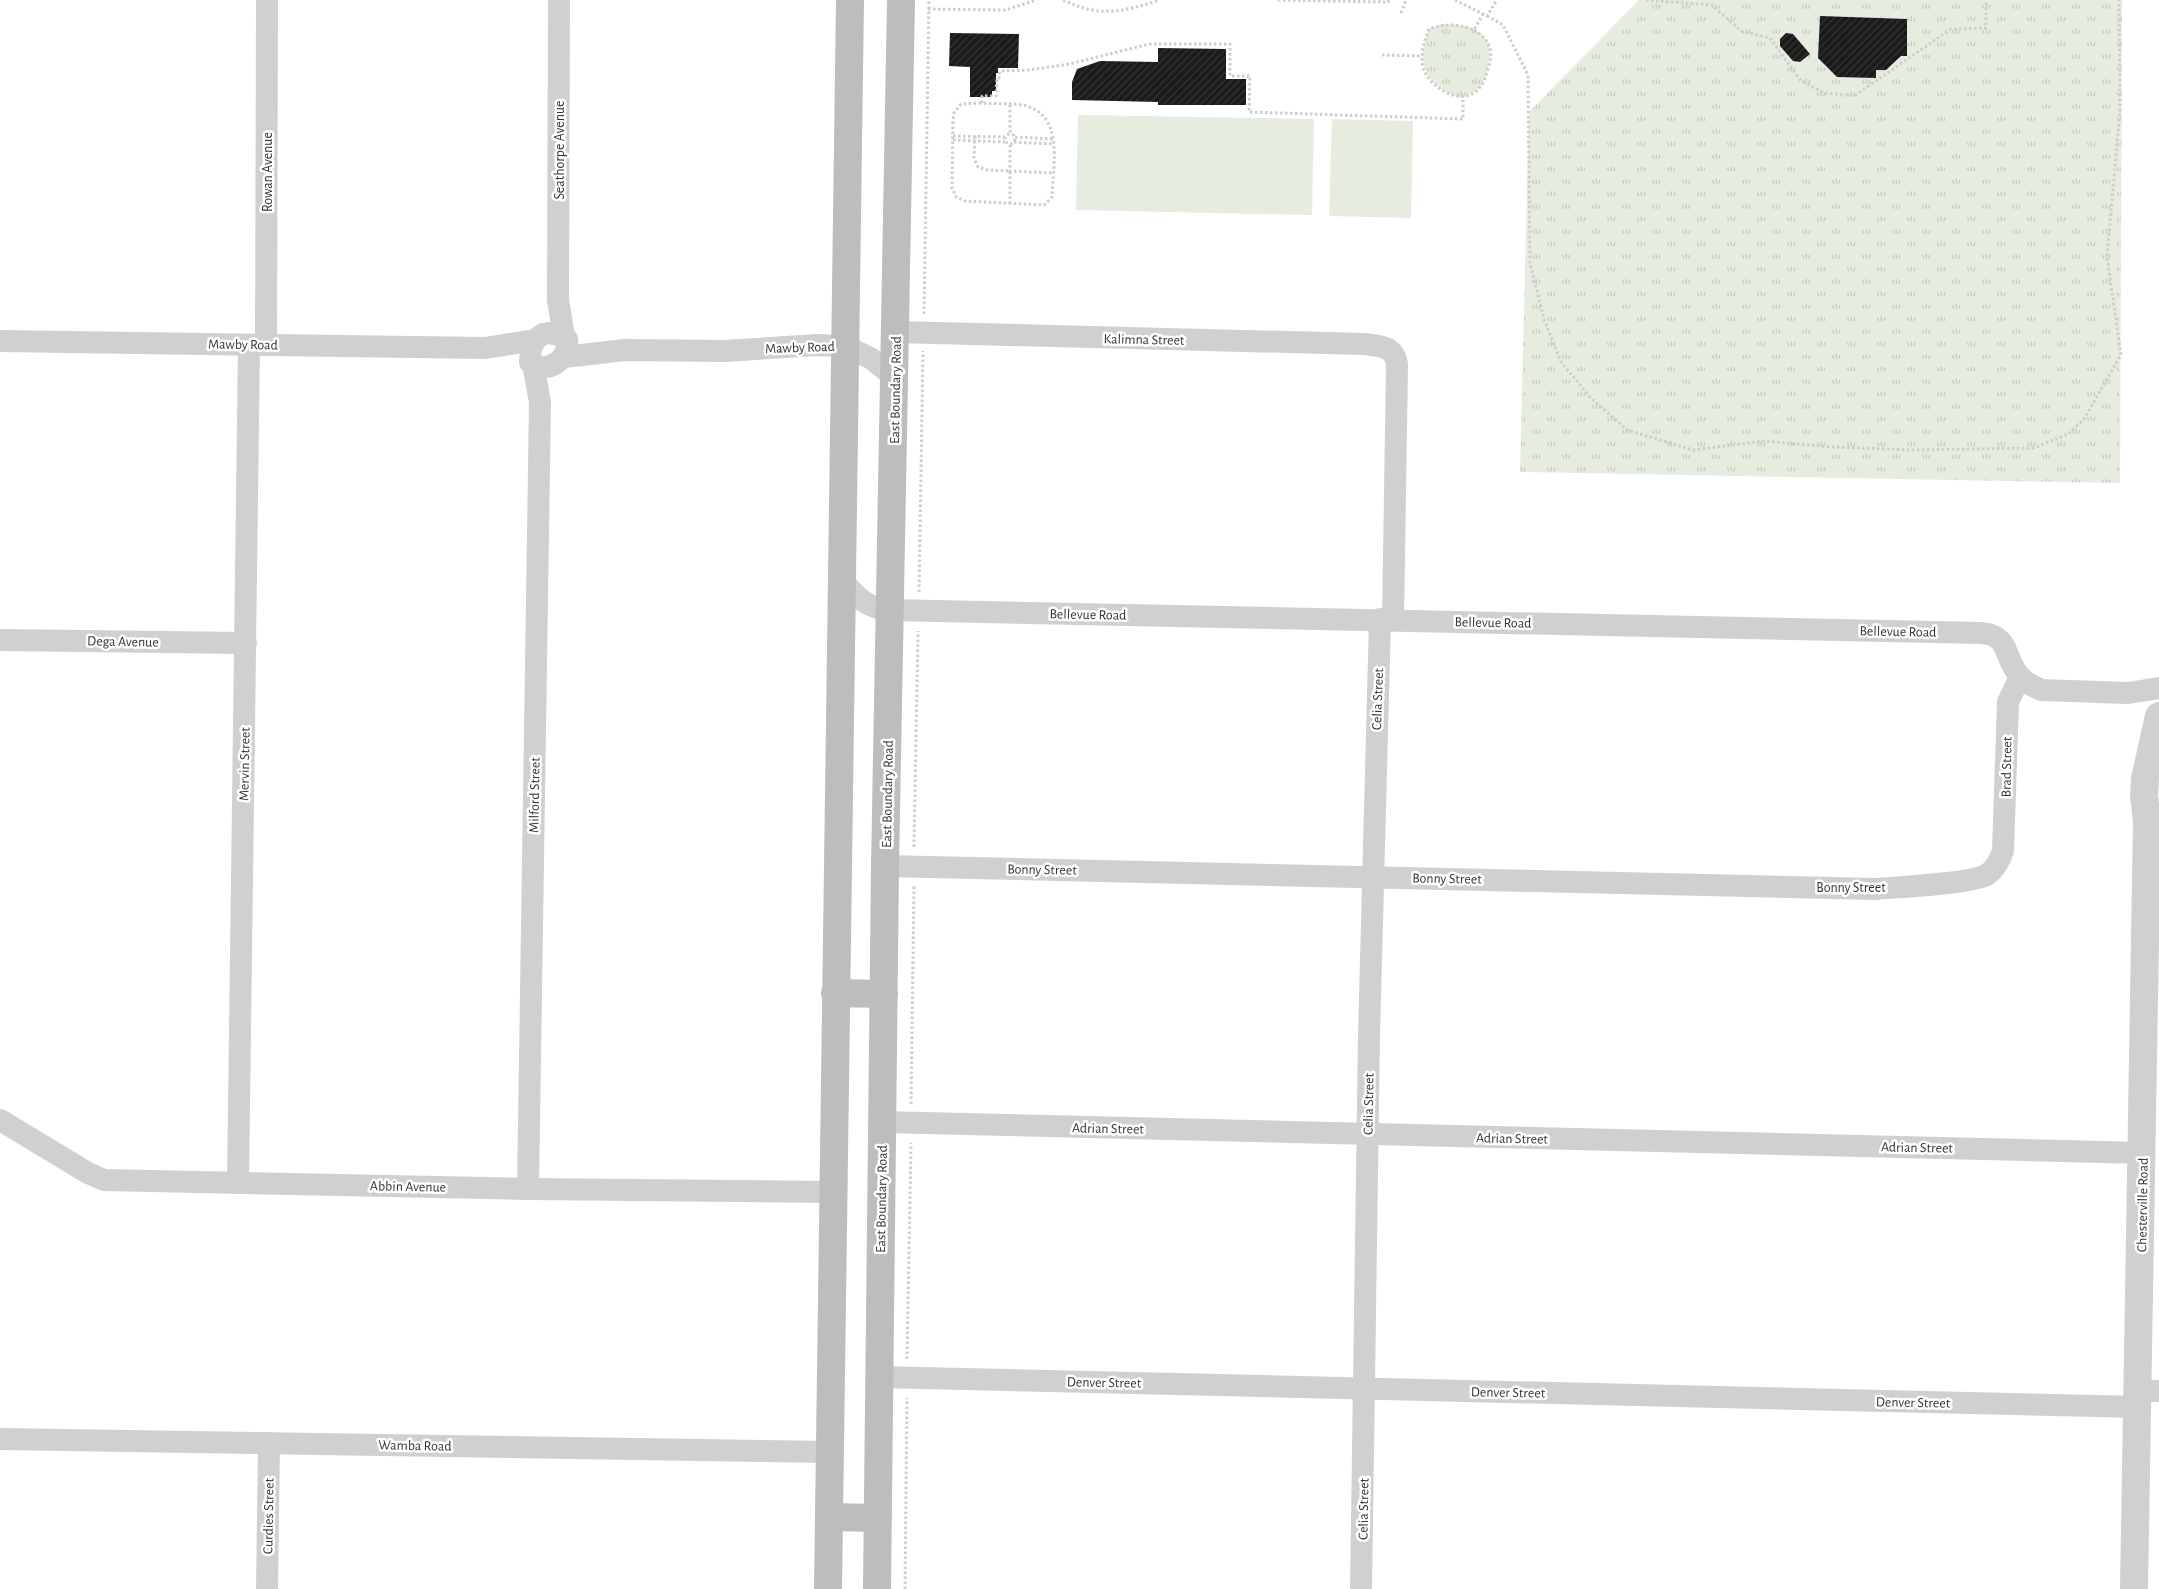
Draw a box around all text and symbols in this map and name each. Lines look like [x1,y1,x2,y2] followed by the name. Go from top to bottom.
[553,101,567,199] street label: Seathorpe Avenue
[261,132,275,212] street label: Rowan Avenue
[1103,332,1185,348] street label: Kalimna Street
[888,336,904,444] street label: East Boundary Road
[208,337,278,353] street label: Mawby Road
[765,340,835,356] street label: Mawby Road
[1049,607,1127,623] street label: Bellevue Road
[1454,615,1532,631] street label: Bellevue Road
[1859,624,1937,640] street label: Bellevue Road
[87,634,159,650] street label: Dega Avenue
[1370,667,1386,730] street label: Celia Street
[237,727,253,801] street label: Mervin Street
[1999,736,2015,798] street label: Brad Street
[880,740,896,848] street label: East Boundary Road
[527,757,543,833] street label: Milford Street
[1007,862,1077,878] street label: Bonny Street
[1412,871,1482,887] street label: Bonny Street
[1816,881,1886,895] street label: Bonny Street
[1361,1072,1377,1135] street label: Celia Street
[1072,1121,1145,1137] street label: Adrian Street
[1476,1131,1549,1147] street label: Adrian Street
[1881,1140,1954,1156] street label: Adrian Street
[874,1145,890,1253] street label: East Boundary Road
[2135,1158,2151,1252] street label: Chesterville Road
[370,1179,446,1195] street label: Abbin Avenue
[1067,1375,1142,1391] street label: Denver Street
[1471,1385,1546,1401] street label: Denver Street
[1876,1395,1951,1411] street label: Denver Street
[378,1438,452,1454] street label: Wamba Road
[261,1477,277,1554] street label: Curdies Street
[1356,1477,1372,1540] street label: Celia Street

